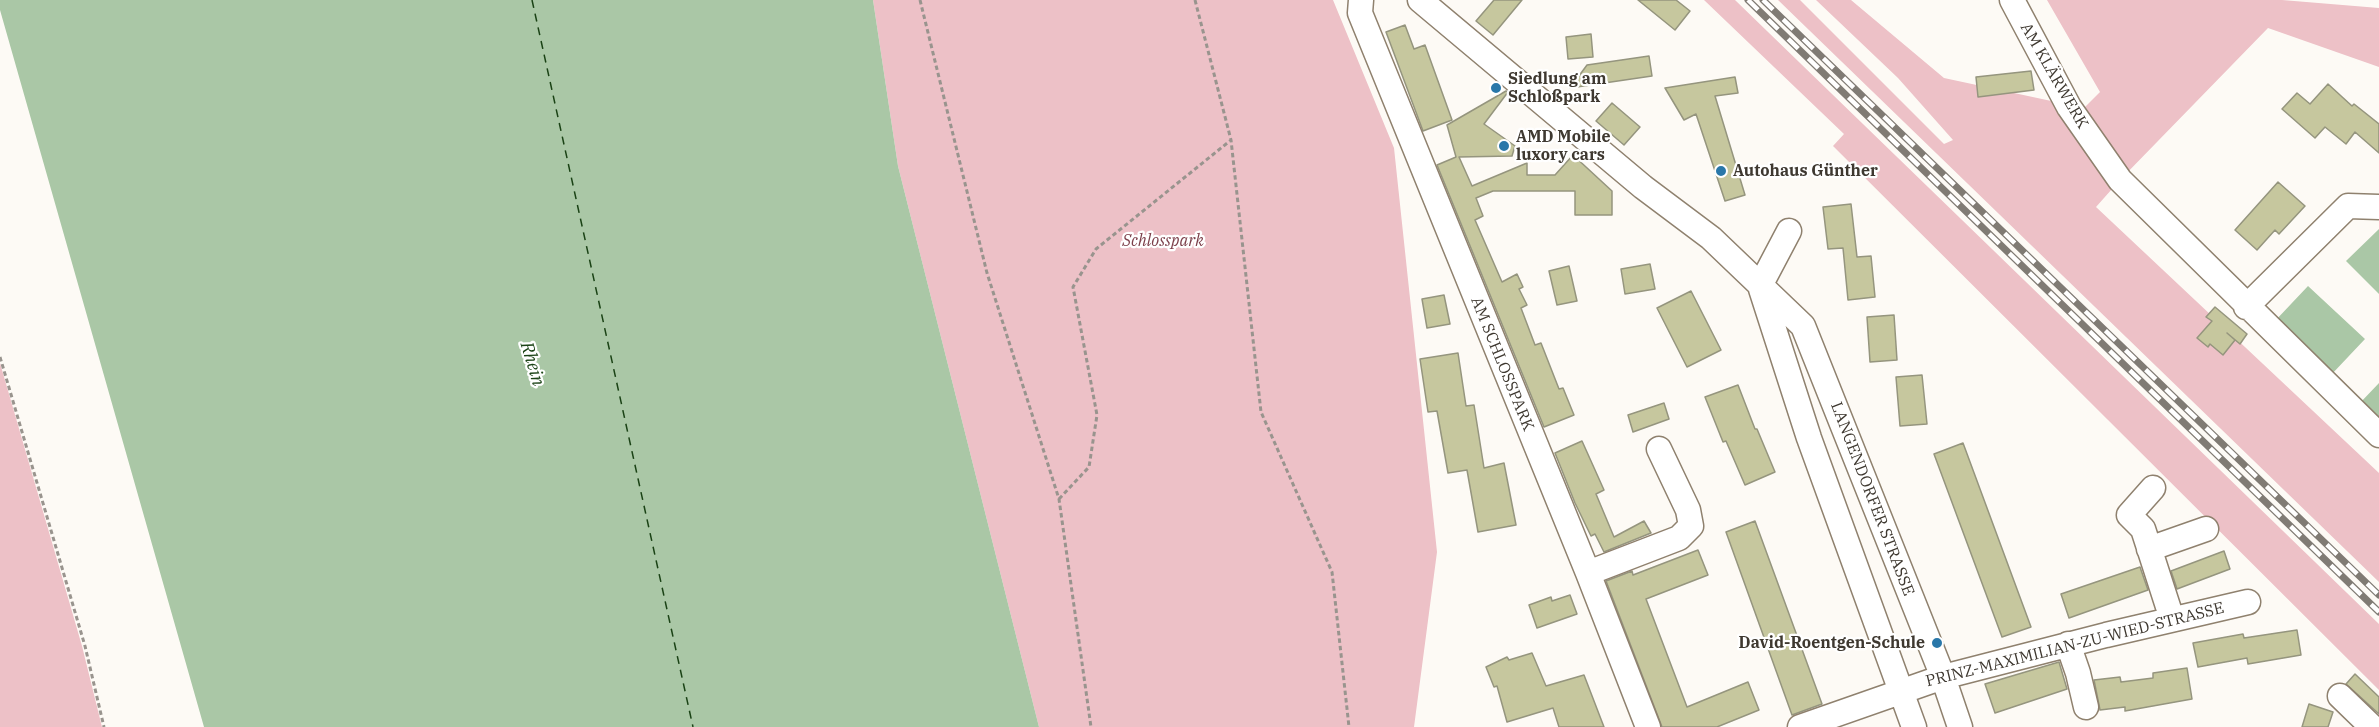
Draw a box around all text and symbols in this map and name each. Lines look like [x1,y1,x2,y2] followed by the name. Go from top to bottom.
[2016,20,2092,132] street label: AM KLÄRWERK
[1508,69,1607,107] place label: Siedlung am Schloßpark
[1489,81,1503,95] marker: Siedlung am Schloßpark
[1516,127,1611,165] place label: AMD Mobile luxory cars
[1497,139,1511,153] marker: AMD Mobile luxory cars
[1733,161,1878,181] place label: Autohaus Günther
[1714,164,1728,178] marker: Autohaus Günther
[1122,231,1204,251] park label: Schlosspark
[1466,294,1538,434] street label: AM SCHLOSSPARK
[515,339,549,389] water label: Rhein
[1826,399,1918,599] street label: LANGENDORFER STRASSE
[1924,599,2226,691] street label: PRINZ-MAXIMILIAN-ZU-WIED-STRASSE
[1739,633,1925,653] place label: David-Roentgen-Schule
[1930,636,1944,650] marker: David-Roentgen-Schule

